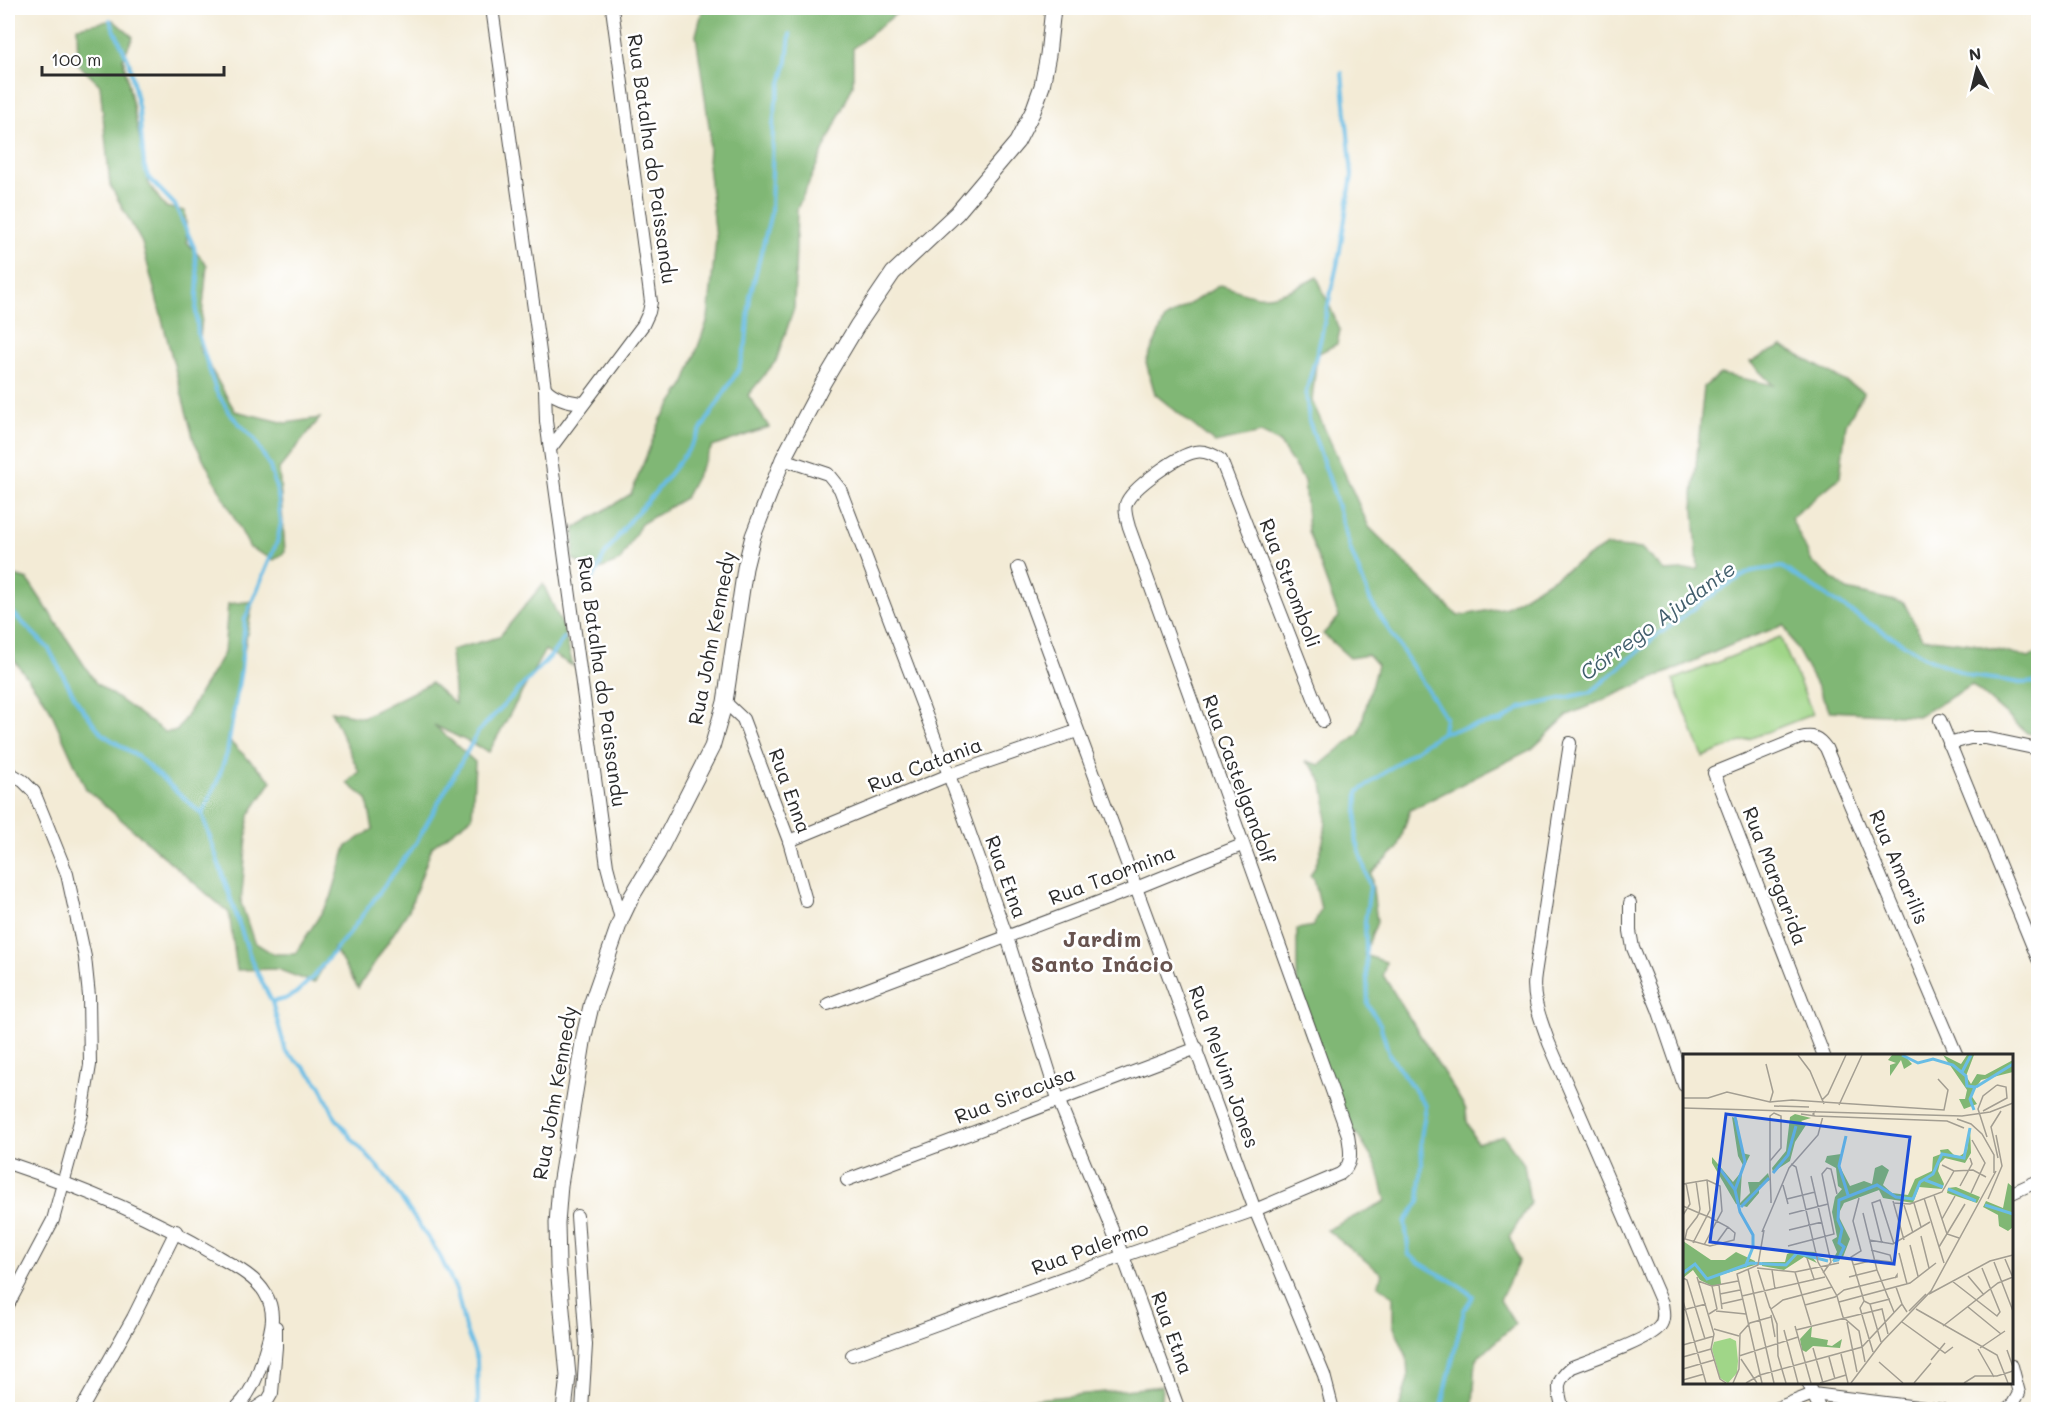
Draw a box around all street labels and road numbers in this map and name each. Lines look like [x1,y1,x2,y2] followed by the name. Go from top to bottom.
[623,32,683,286] street label: Rua Batalha do Paissandu
[1254,514,1327,651] street label: Rua Stromboli
[681,549,741,727] street label: Rua John Kennedy
[573,555,633,809] street label: Rua Batalha do Paissandu
[1197,691,1283,868] street label: Rua Castelgandolf
[864,730,985,798] street label: Rua Catania
[764,745,818,837] street label: Rua Enna
[1738,803,1814,949] street label: Rua Margarida
[1864,805,1936,928] street label: Rua Amarilis
[980,832,1034,922] street label: Rua Etna
[1045,838,1179,910] street label: Rua Taormina
[1183,982,1266,1151] street label: Rua Melvim Jones
[526,1004,582,1182] street label: Rua John Kennedy
[951,1059,1079,1129] street label: Rua Siracusa
[1028,1214,1152,1280] street label: Rua Palermo
[1146,1288,1200,1378] street label: Rua Etna

